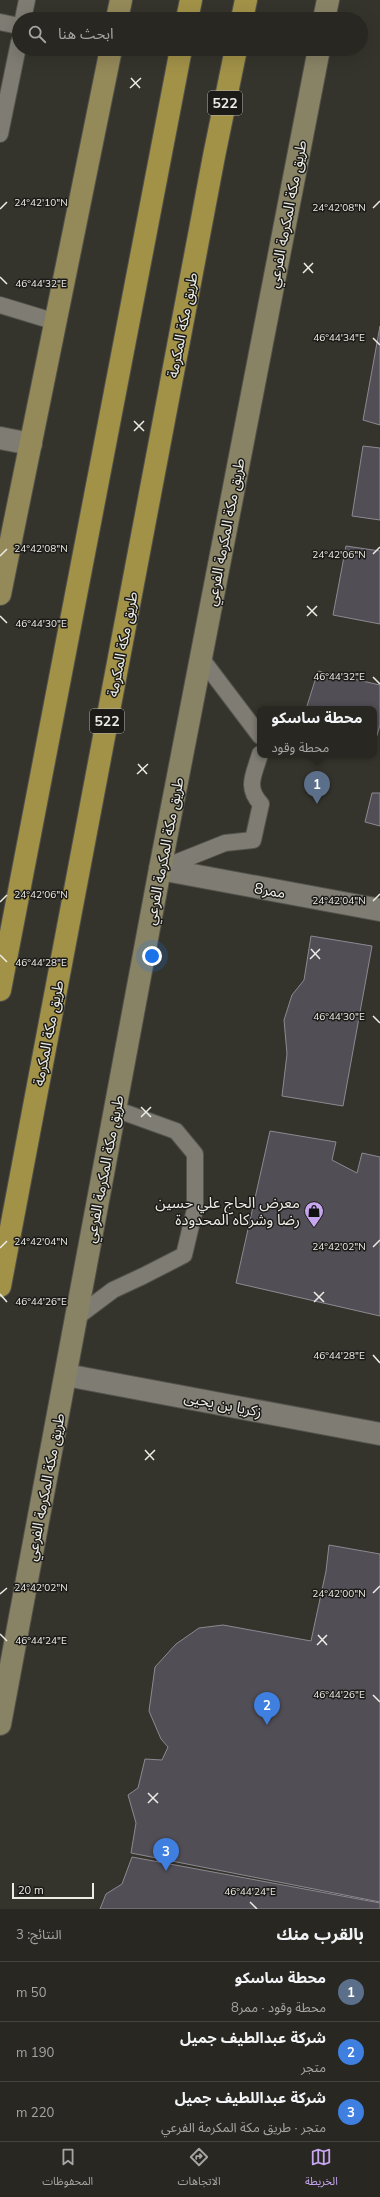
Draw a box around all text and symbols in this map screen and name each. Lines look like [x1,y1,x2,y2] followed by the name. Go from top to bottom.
[12,12,368,56] search box
[26,23,48,45] icon: search
[58,24,114,43] text: ابحث هنا
[208,91,242,115] road number: 522
[263,139,313,290] street label: طريق مكة المكرمة الفرعي
[14,196,68,209] text: 24°42'10"N
[312,201,366,214] text: 24°42'08"N
[162,271,203,380] street label: طريق مكة المكرمة
[15,277,67,290] text: 46°44'32"E
[313,331,365,344] text: 46°44'34"E
[201,457,251,608] street label: طريق مكة المكرمة الفرعي
[14,542,68,555] text: 24°42'08"N
[312,548,366,561] text: 24°42'06"N
[102,590,143,699] street label: طريق مكة المكرمة
[15,617,67,630] text: 46°44'30"E
[313,670,365,683] text: 46°44'32"E
[257,706,377,758] popup
[271,708,363,727] text: محطة ساسكو
[90,709,124,733] road number: 522
[271,739,329,755] text: محطة وقود
[304,771,330,804] pin: 1
[140,776,190,927] street label: طريق مكة المكرمة الفرعي
[253,878,287,902] street label: ممر8
[14,888,68,901] text: 24°42'06"N
[312,894,366,907] text: 24°42'04"N
[142,946,162,966] your location
[15,956,67,969] text: 46°44'28"E
[28,979,69,1088] street label: طريق مكة المكرمة
[313,1010,365,1023] text: 46°44'30"E
[80,1094,130,1245] street label: طريق مكة المكرمة الفرعي
[155,1193,300,1229] place label: معرض الحاج علي حسين رضا وشركاه المحدودة
[303,1200,325,1228] shop icon: معرض الحاج علي حسين رضا وشركاه المحدودة
[14,1235,68,1248] text: 24°42'04"N
[312,1240,366,1253] text: 24°42'02"N
[15,1295,67,1308] text: 46°44'26"E
[313,1349,365,1362] text: 46°44'28"E
[182,1387,264,1421] street label: زكريا بن يحيى
[21,1412,71,1563] street label: طريق مكة المكرمة الفرعي
[14,1581,68,1594] text: 24°42'02"N
[312,1587,366,1600] text: 24°42'00"N
[15,1634,67,1647] text: 46°44'24"E
[313,1688,365,1701] text: 46°44'26"E
[254,1692,280,1725] pin: 2
[153,1838,179,1871] pin: 3
[12,1881,94,1900] scale bar
[18,1883,44,1897] text: 20 m
[224,1885,276,1898] text: 46°44'24"E
[276,1923,364,1944] text: بالقرب منك
[16,1926,62,1942] text: النتائج: 3
[235,1968,326,1987] text: محطة ساسكو
[16,1984,46,2000] text: 50 m
[347,1984,355,2000] text: 1
[231,1999,326,2015] text: محطة وقود · ممر8
[180,2028,326,2047] text: شركة عبدالطيف جميل
[16,2044,54,2060] text: 190 m
[347,2044,355,2060] text: 2
[301,2059,326,2075] text: متجر
[175,2088,326,2107] text: شركة عبداللطيف جميل
[16,2104,54,2120] text: 220 m
[347,2104,355,2120] text: 3
[161,2119,326,2135] text: متجر · طريق مكة المكرمة الفرعي
[42,2146,93,2193] tab: المحفوظات
[178,2146,221,2193] tab: الاتجاهات
[305,2146,338,2193] tab: الخريطة

